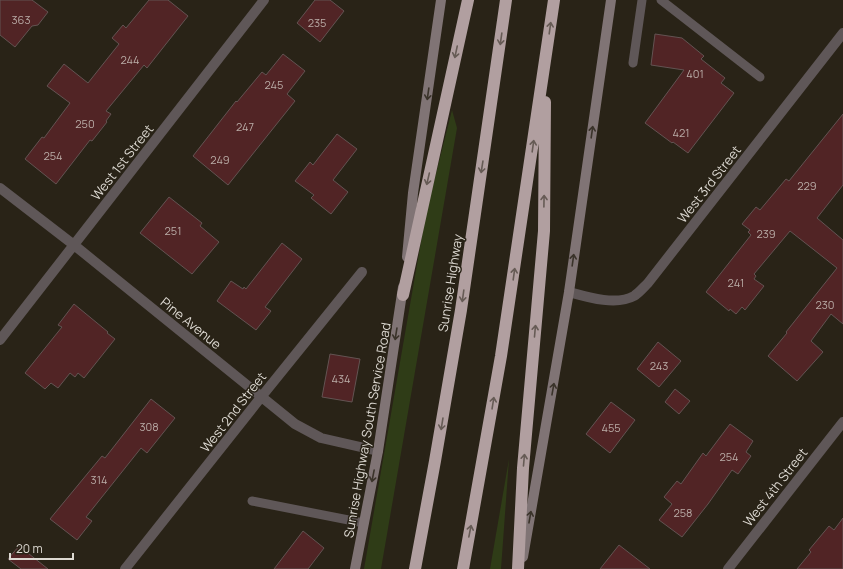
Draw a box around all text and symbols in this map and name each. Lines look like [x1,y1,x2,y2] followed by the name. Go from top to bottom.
[12,12,31,27] house number: 363
[308,15,326,30] house number: 235
[546,22,554,35] one-way arrow
[497,32,505,45] one-way arrow
[452,45,460,58] one-way arrow
[120,52,140,67] house number: 244
[686,66,704,81] house number: 401
[265,77,283,92] house number: 245
[424,87,432,100] one-way arrow
[75,116,95,131] house number: 250
[236,119,254,134] house number: 247
[87,120,157,204] street label: West 1st Street
[672,125,690,140] house number: 421
[588,126,596,139] one-way arrow
[529,140,537,153] one-way arrow
[673,141,745,227] street label: West 3rd Street
[43,148,63,163] house number: 254
[210,152,230,167] house number: 249
[478,160,486,173] one-way arrow
[424,172,432,185] one-way arrow
[797,178,817,193] house number: 229
[540,195,548,208] one-way arrow
[165,223,181,238] house number: 251
[756,226,776,241] house number: 239
[433,233,467,333] street label: Sunrise Highway
[569,254,577,267] one-way arrow
[510,268,518,281] one-way arrow
[728,275,744,290] house number: 241
[459,289,467,302] one-way arrow
[157,293,225,353] street label: Pine Avenue
[815,297,835,312] house number: 230
[339,321,395,539] street label: Sunrise Highway South Service Road
[531,325,539,338] one-way arrow
[392,327,400,340] one-way arrow
[650,358,668,373] house number: 243
[196,368,270,456] street label: West 2nd Street
[331,371,351,386] house number: 434
[549,383,557,396] one-way arrow
[490,397,498,410] one-way arrow
[437,417,445,430] one-way arrow
[139,419,159,434] house number: 308
[601,420,621,435] house number: 455
[739,444,811,530] street label: West 4th Street
[719,449,739,464] house number: 254
[520,454,527,467] one-way arrow
[369,469,377,482] one-way arrow
[91,472,107,487] house number: 314
[673,505,693,520] house number: 258
[527,511,535,524] one-way arrow
[467,525,475,538] one-way arrow
[10,535,73,561] scale bar
[16,540,43,557] text: 20 m

